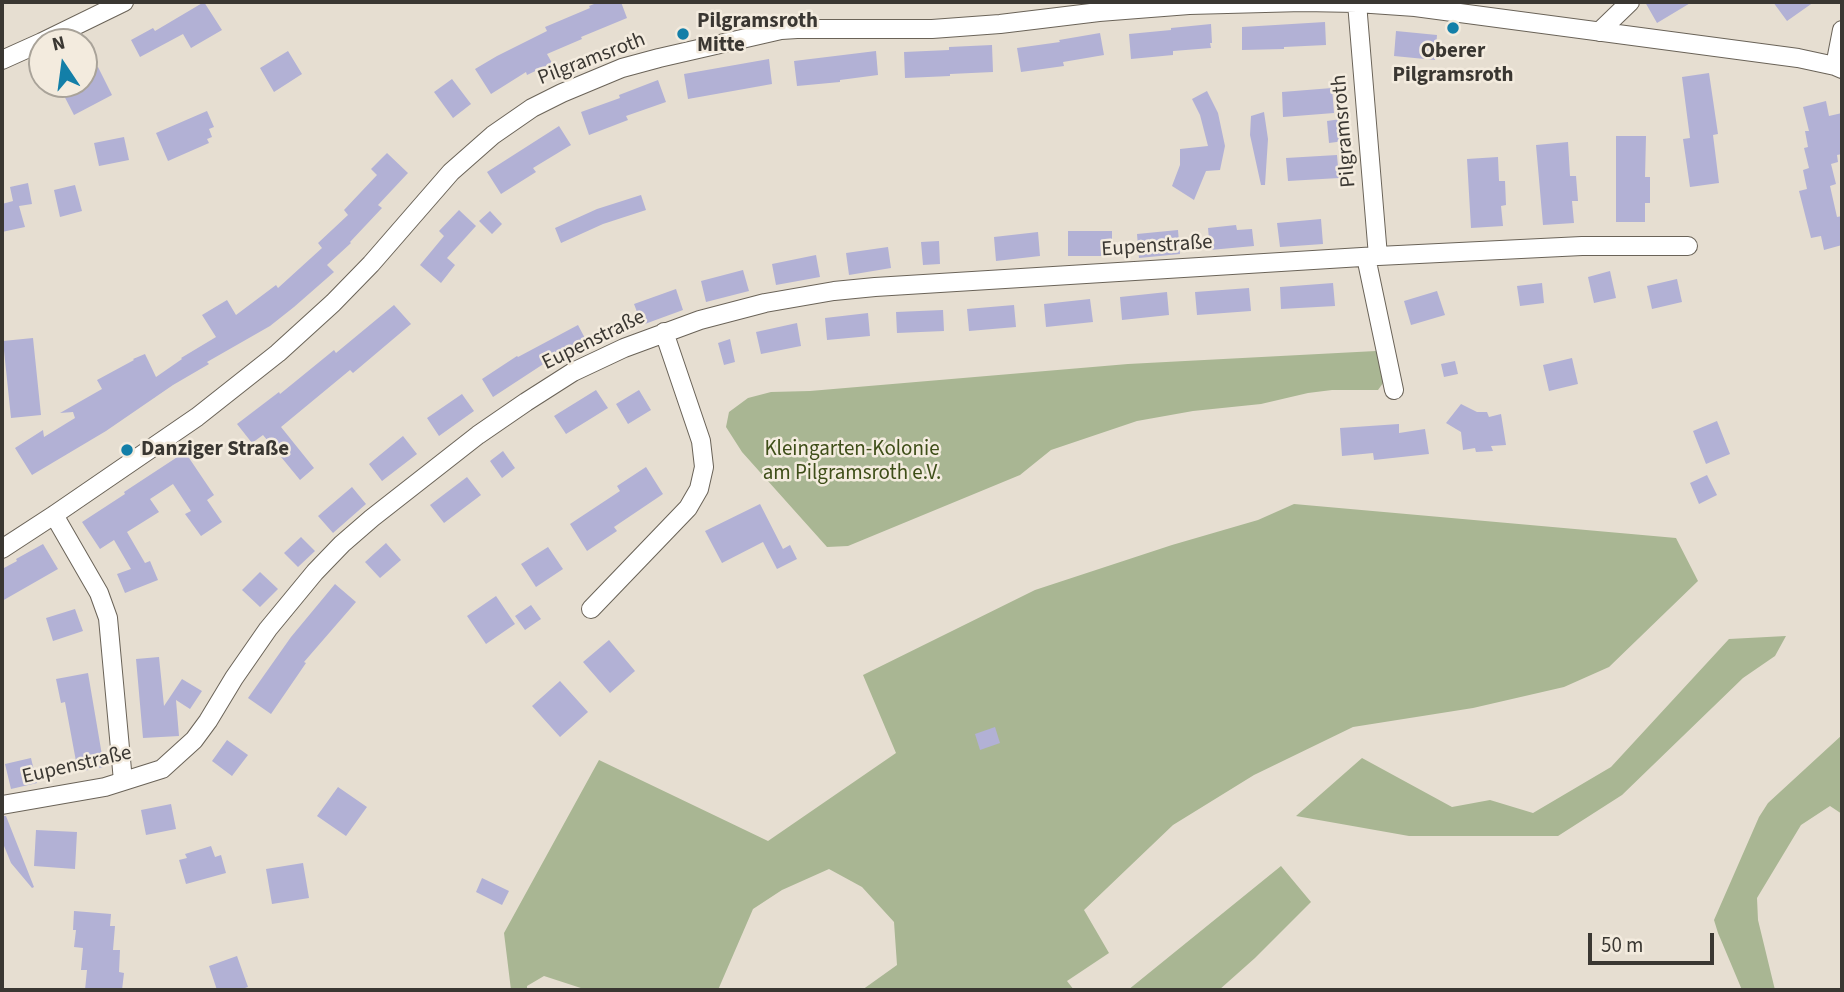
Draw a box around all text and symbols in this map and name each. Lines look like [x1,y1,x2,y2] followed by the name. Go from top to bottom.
[697,9,818,59] place label: Pilgramsroth Mitte
[1445,20,1461,36] marker: Oberer Pilgramsroth
[675,26,691,42] marker: Pilgramsroth Mitte
[28,28,98,98] north arrow
[535,28,649,92] street label: Pilgramsroth
[49,29,68,59] text: N
[1393,39,1513,89] place label: Oberer Pilgramsroth
[1328,74,1362,188] street label: Pilgramsroth
[1101,231,1213,263] street label: Eupenstraße
[538,305,650,377] street label: Eupenstraße
[141,437,289,463] place label: Danziger Straße
[763,437,941,487] park label: Kleingarten-Kolonie am Pilgramsroth e.V.
[119,442,135,458] marker: Danziger Straße
[20,741,134,791] street label: Eupenstraße
[1592,918,1718,962] scale bar
[1601,930,1643,960] text: 50 m

